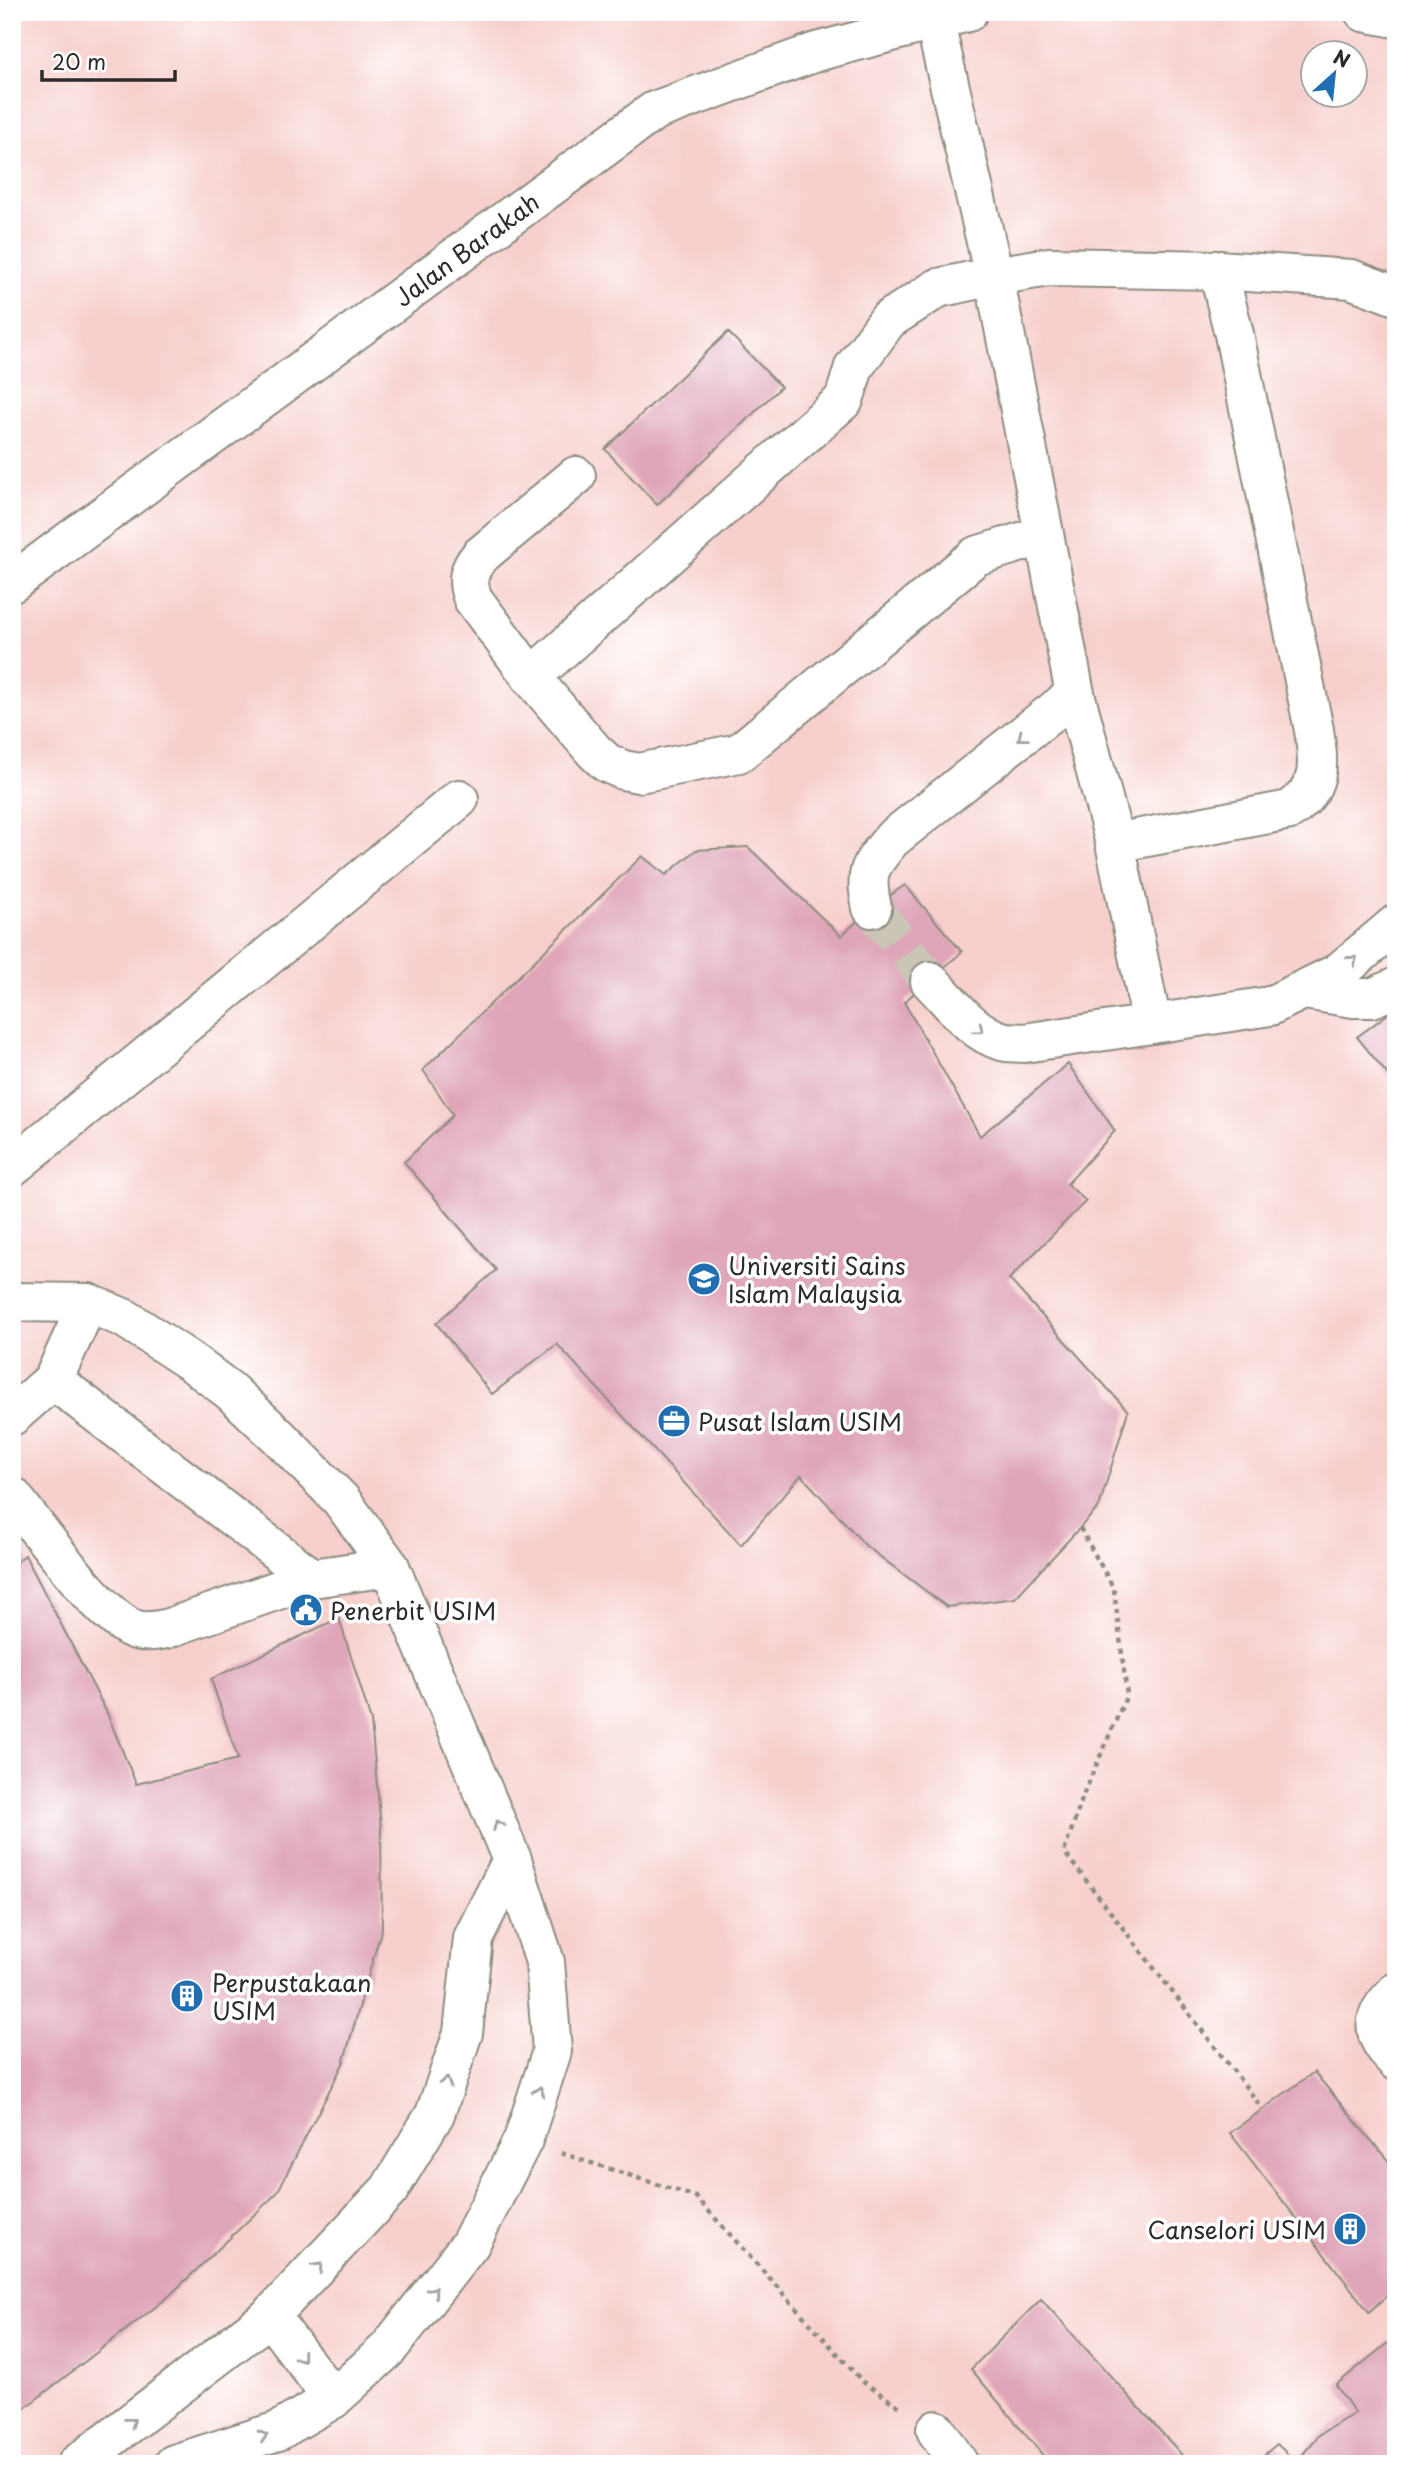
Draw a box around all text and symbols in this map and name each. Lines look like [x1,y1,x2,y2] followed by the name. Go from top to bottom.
[42,38,175,82] scale bar
[1300,38,1370,108] north arrow
[1329,42,1355,74] text: N
[52,45,106,77] text: 20 m
[386,183,547,315] street label: Jalan Barakah
[1017,728,1029,741] one-way arrow
[1344,956,1357,968] one-way arrow
[971,1020,983,1033] one-way arrow
[728,1247,906,1311] place label: Universiti Sains Islam Malaysia
[685,1260,723,1298] school or university icon: Universiti Sains Islam Malaysia
[655,1402,693,1440] office icon: Pusat Islam USIM
[698,1403,902,1439] place label: Pusat Islam USIM
[287,1591,325,1629] public building icon: Penerbit USIM
[330,1592,496,1628] place label: Penerbit USIM
[492,1820,506,1833] one-way arrow
[212,1964,371,2028] place label: Perpustakaan USIM
[168,1977,206,2015] building icon: Perpustakaan USIM
[438,2077,452,2089] one-way arrow
[531,2086,545,2098] one-way arrow
[1331,2210,1369,2248] building icon: Canselori USIM
[1148,2211,1326,2247] place label: Canselori USIM
[310,2262,322,2275] one-way arrow
[425,2286,438,2299] one-way arrow
[293,2350,306,2362] one-way arrow
[124,2418,136,2431] one-way arrow
[256,2430,268,2444] one-way arrow

